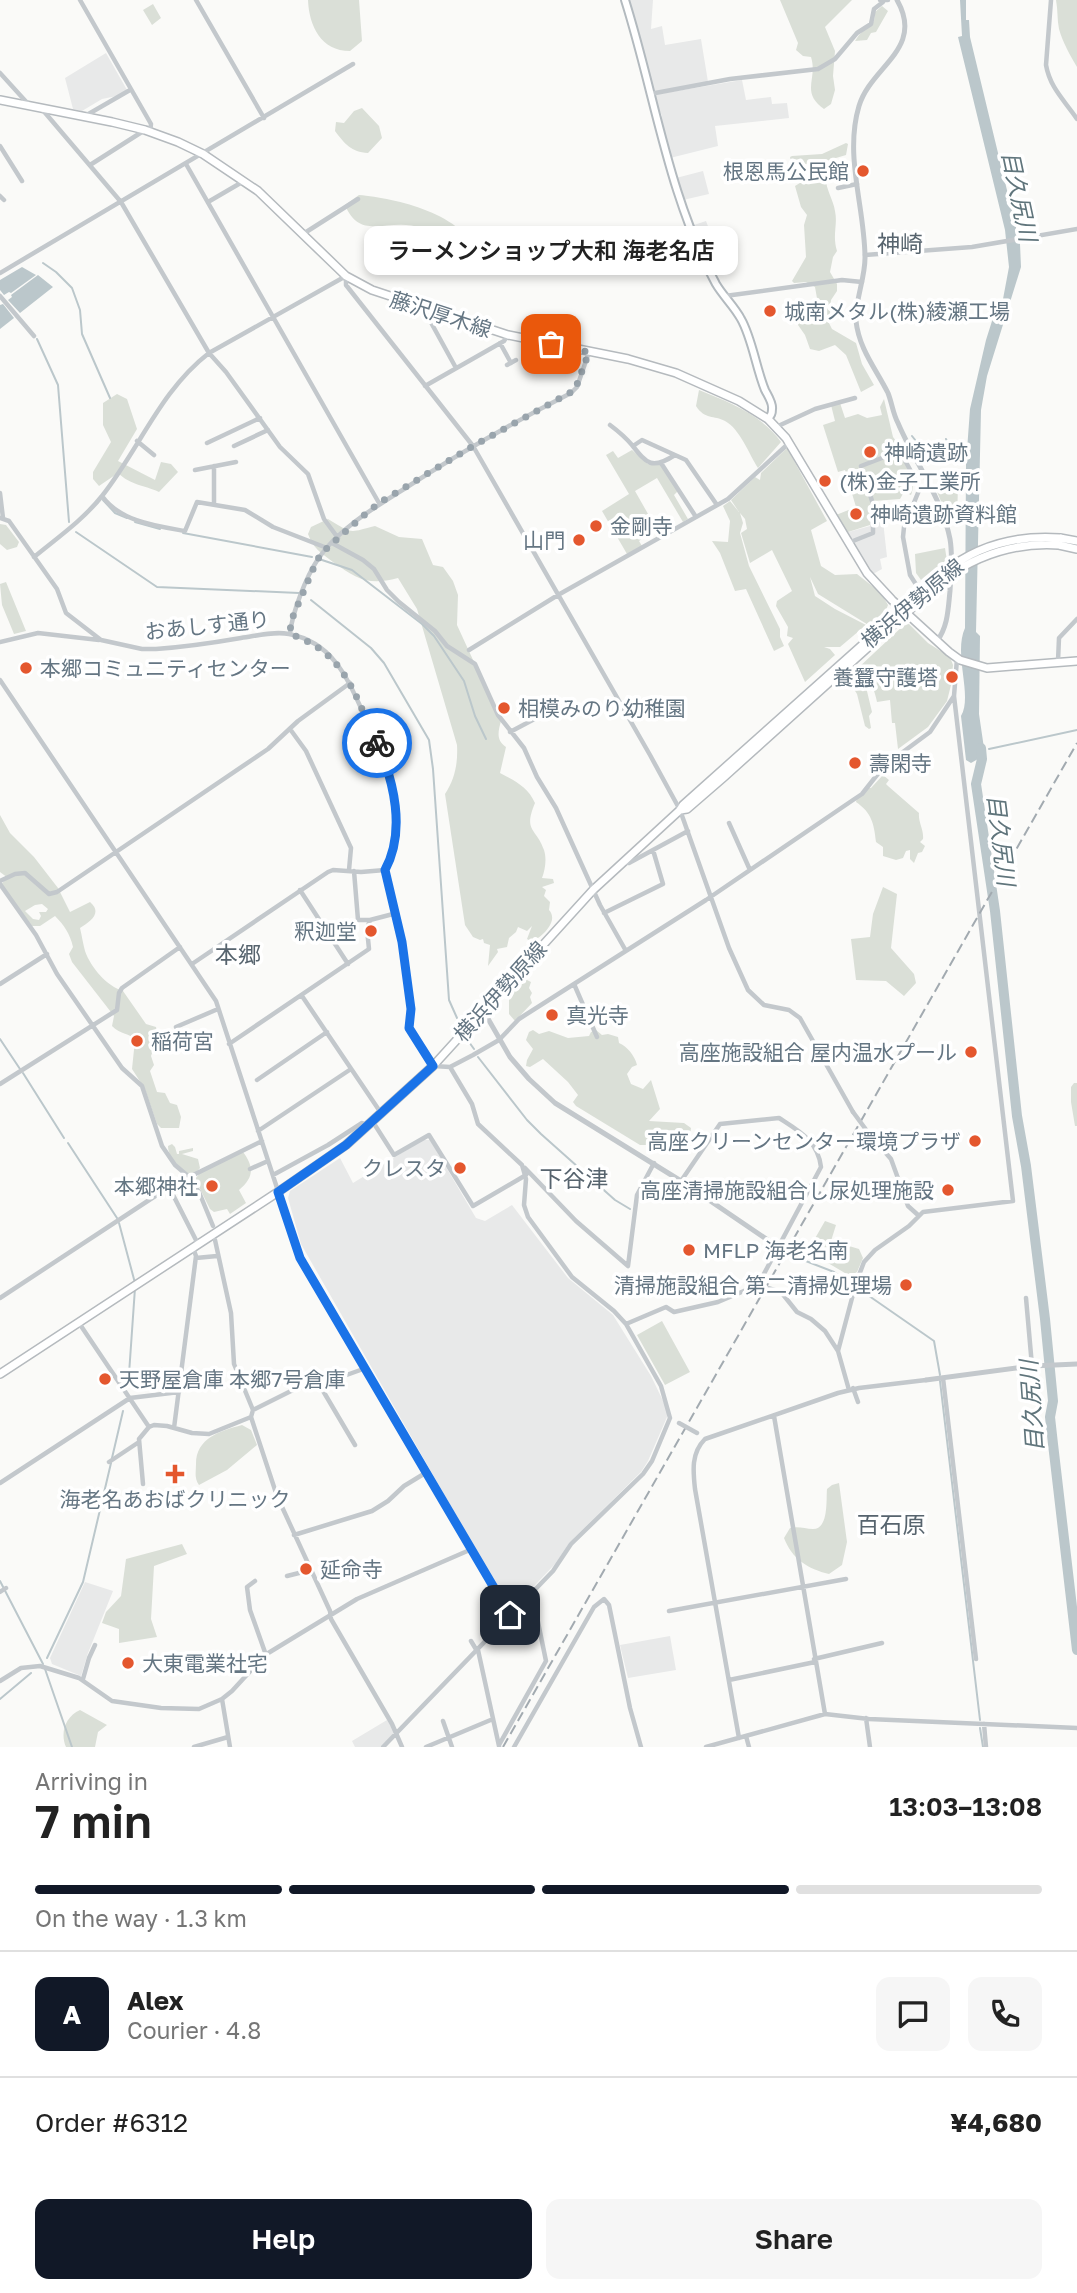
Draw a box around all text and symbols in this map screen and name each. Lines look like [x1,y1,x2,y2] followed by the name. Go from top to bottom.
[997,148,1044,247] water label: 目久尻川
[723,158,849,184] place label: 根恩馬公民館
[855,163,871,179] marker: 根恩馬公民館
[364,225,738,274] callout: ラーメンショップ大和 海老名店
[877,229,923,257] district label: 神崎
[388,236,714,264] text: ラーメンショップ大和 海老名店
[387,285,495,343] street label: 藤沢厚木線
[784,298,1010,324] place label: 城南メタル(株)綾瀬工場
[762,303,778,319] marker: 城南メタル(株)綾瀬工場
[521,314,581,374] pin
[532,325,570,363] icon: bag
[884,439,968,465] place label: 神崎遺跡
[862,444,878,460] marker: 神崎遺跡
[839,468,981,494] place label: (株)金子工業所
[817,473,833,489] marker: (株)金子工業所
[870,501,1017,527] place label: 神崎遺跡資料館
[848,506,864,522] marker: 神崎遺跡資料館
[610,513,673,539] place label: 金剛寺
[588,518,604,534] marker: 金剛寺
[523,527,565,553] place label: 山門
[571,532,587,548] marker: 山門
[855,553,969,653] street label: 横浜伊勢原線
[143,606,271,644] street label: おあしす通り
[40,655,291,681] place label: 本郷コミュニティセンター
[18,660,34,676] marker: 本郷コミュニティセンター
[833,664,938,690] place label: 養蠶守護塔
[944,669,960,685] marker: 養蠶守護塔
[518,695,686,721] place label: 相模みのり幼稚園
[496,700,512,716] marker: 相模みのり幼稚園
[342,708,412,778] courier
[358,724,396,762] icon: bike
[869,750,932,776] place label: 壽閑寺
[847,755,863,771] marker: 壽閑寺
[982,793,1022,890] water label: 目久尻川
[294,918,357,944] place label: 釈迦堂
[363,923,379,939] marker: 釈迦堂
[448,935,552,1047] street label: 横浜伊勢原線
[215,940,261,968] district label: 本郷
[566,1002,629,1028] place label: 真光寺
[544,1007,560,1023] marker: 真光寺
[151,1028,214,1054] place label: 稲荷宮
[129,1033,145,1049] marker: 稲荷宮
[679,1039,957,1065] place label: 高座施設組合 屋内温水プール
[963,1044,979,1060] marker: 高座施設組合 屋内温水プール
[647,1128,961,1154] place label: 高座クリーンセンター環境プラザ
[967,1133,983,1149] marker: 高座クリーンセンター環境プラザ
[362,1155,446,1181] place label: クレスタ
[452,1160,468,1176] marker: クレスタ
[540,1164,609,1192] district label: 下谷津
[114,1173,198,1199] place label: 本郷神社
[640,1177,934,1203] place label: 高座清掃施設組合し尿処理施設
[204,1178,220,1194] marker: 本郷神社
[940,1182,956,1198] marker: 高座清掃施設組合し尿処理施設
[703,1237,849,1263] place label: MFLP 海老名南
[681,1242,697,1258] marker: MFLP 海老名南
[614,1272,892,1298] place label: 清掃施設組合 第二清掃処理場
[898,1277,914,1293] marker: 清掃施設組合 第二清掃処理場
[1014,1356,1048,1453] water label: 目久尻川
[119,1366,345,1392] place label: 天野屋倉庫 本郷7号倉庫
[97,1371,113,1387] marker: 天野屋倉庫 本郷7号倉庫
[165,1464,185,1484] marker: 海老名あおばクリニック
[60,1486,291,1512] place label: 海老名あおばクリニック
[857,1510,926,1538] district label: 百石原
[320,1556,383,1582] place label: 延命寺
[298,1561,314,1577] marker: 延命寺
[480,1585,540,1645] pin
[491,1596,529,1634] icon: home
[142,1650,268,1676] place label: 大東電業社宅
[120,1655,136,1671] marker: 大東電業社宅
[35,1767,148,1795] text: Arriving in
[889,1791,1042,1822] text: 13:03–13:08
[35,1793,152,1848] text: 7 min
[35,1904,247,1932] text: On the way · 1.3 km
[876,1977,950,2051] button: chat
[968,1977,1042,2051] button: phone
[127,1985,184,2016] text: Alex
[63,1999,81,2030] text: A
[127,2016,261,2044] text: Courier · 4.8
[35,2107,188,2138] text: Order #6312
[950,2107,1042,2138] text: ¥4,680
[35,2199,532,2279] button: Help
[546,2199,1042,2279] button: Share

